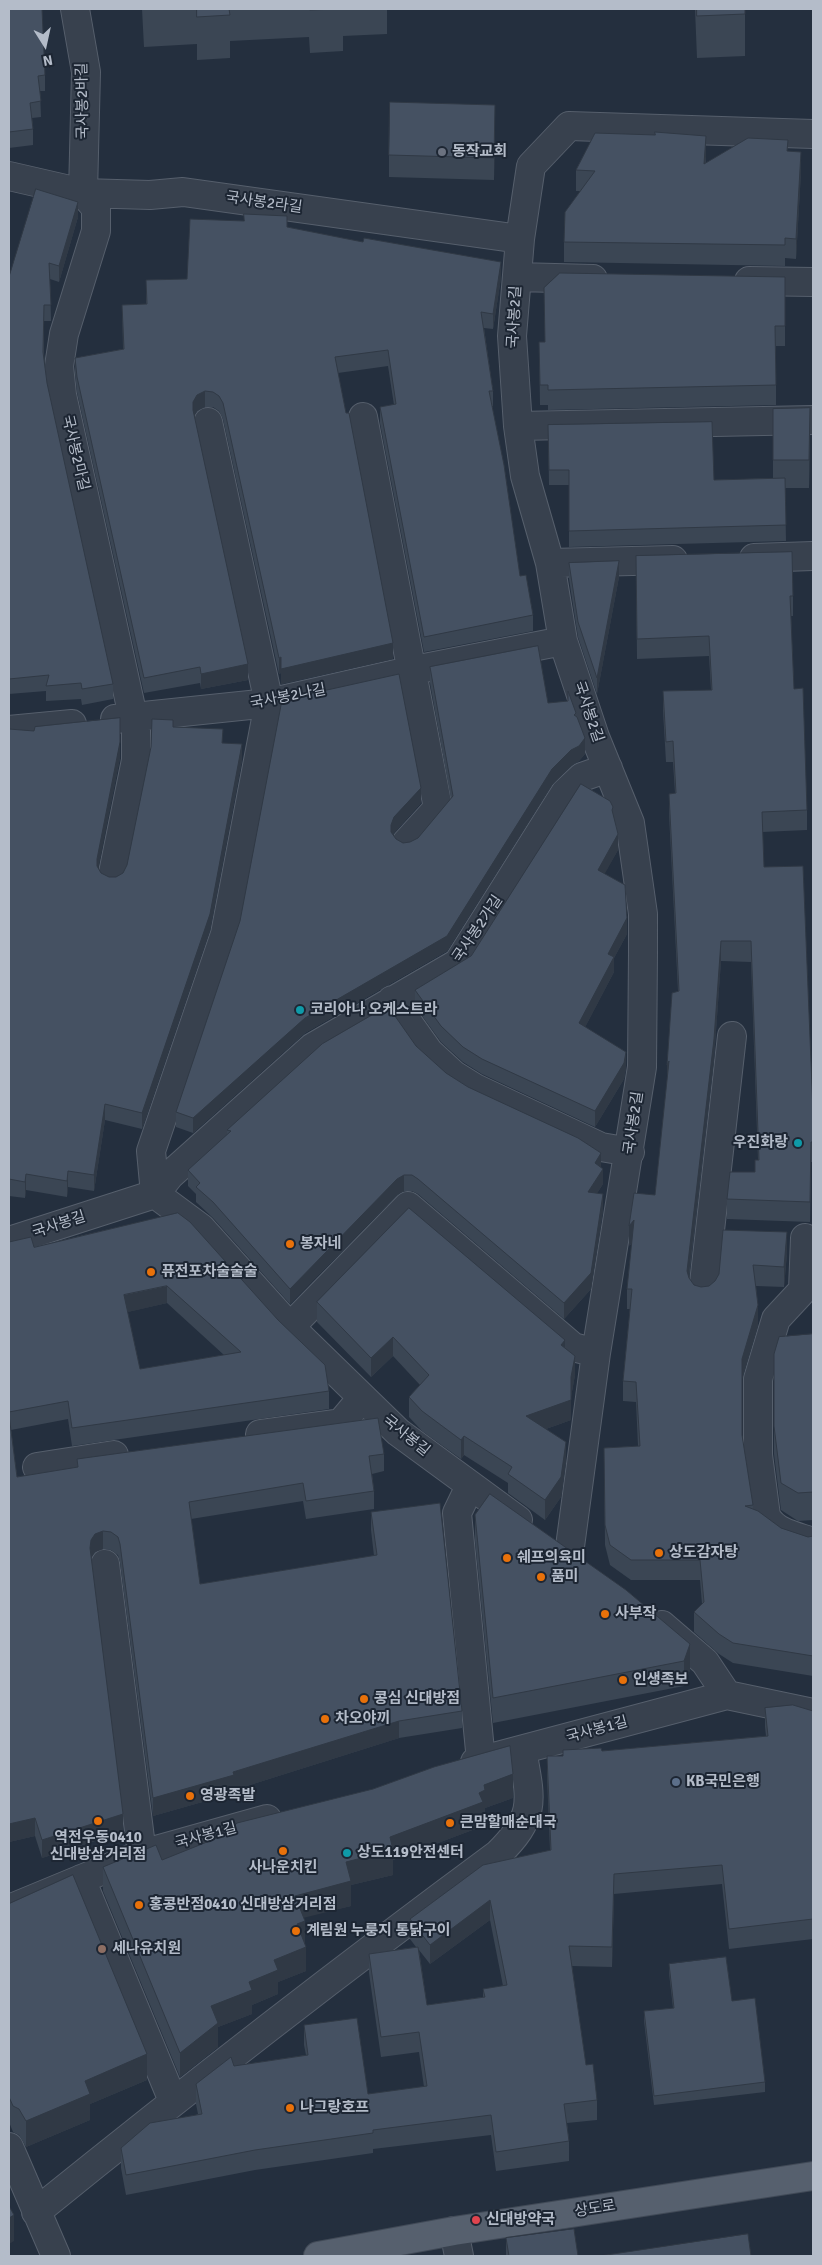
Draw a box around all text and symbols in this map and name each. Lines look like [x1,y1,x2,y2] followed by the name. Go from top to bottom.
[20,20,70,70] north arrow
[41,51,54,69] text: N
[73,62,93,140] street label: 국사봉2바길
[452,143,507,161] place label: 동작교회
[436,146,448,158] marker: 동작교회
[225,189,303,217] street label: 국사봉2라길
[504,285,526,349] street label: 국사봉2길
[58,413,92,493] street label: 국사봉2마길
[569,679,607,745] street label: 국사봉2길
[248,681,328,713] street label: 국사봉2나길
[449,892,507,966] street label: 국사봉2가길
[310,1001,437,1019] place label: 코리아나 오케스트라
[294,1004,306,1016] marker: 코리아나 오케스트라
[621,1090,647,1156] street label: 국사봉2길
[733,1134,788,1152] place label: 우진화랑
[792,1137,804,1149] marker: 우진화랑
[30,1208,88,1242] street label: 국사봉길
[300,1235,341,1253] place label: 봉자네
[284,1238,296,1250] marker: 봉자네
[161,1263,258,1281] place label: 퓨전포차술술술
[145,1266,157,1278] marker: 퓨전포차술술술
[379,1412,433,1460] street label: 국사봉길
[669,1544,738,1562] place label: 상도감자탕
[653,1547,665,1559] marker: 상도감자탕
[517,1549,586,1567] place label: 쉐프의육미
[501,1552,513,1564] marker: 쉐프의육미
[551,1568,579,1586] place label: 품미
[535,1571,547,1583] marker: 품미
[615,1605,656,1623] place label: 사부작
[599,1608,611,1620] marker: 사부작
[633,1671,688,1689] place label: 인생족보
[617,1674,629,1686] marker: 인생족보
[374,1690,460,1708] place label: 콩심 신대방점
[358,1693,370,1705] marker: 콩심 신대방점
[335,1710,390,1728] place label: 차오야끼
[319,1713,331,1725] marker: 차오야끼
[564,1713,630,1747] street label: 국사봉1길
[686,1773,760,1791] place label: KB국민은행
[670,1776,682,1788] marker: KB국민은행
[200,1787,255,1805] place label: 영광족발
[184,1790,196,1802] marker: 영광족발
[460,1814,557,1832] place label: 큰맘할매순대국
[92,1815,104,1827] marker: 역전우동0410 신대방삼거리점
[444,1817,456,1829] marker: 큰맘할매순대국
[173,1819,239,1853] street label: 국사봉1길
[50,1829,146,1864] place label: 역전우동0410 신대방삼거리점
[357,1844,464,1862] place label: 상도119안전센터
[277,1845,289,1857] marker: 사나운치킨
[341,1847,353,1859] marker: 상도119안전센터
[249,1859,317,1877] place label: 사나운치킨
[149,1896,336,1914] place label: 홍콩반점0410 신대방삼거리점
[133,1899,145,1911] marker: 홍콩반점0410 신대방삼거리점
[306,1922,451,1940] place label: 계림원 누룽지 통닭구이
[290,1925,302,1937] marker: 계림원 누룽지 통닭구이
[112,1940,181,1958] place label: 세나유치원
[96,1943,108,1955] marker: 세나유치원
[300,2099,369,2117] place label: 나그랑호프
[284,2102,296,2114] marker: 나그랑호프
[573,2197,617,2221] street label: 상도로
[486,2211,555,2229] place label: 신대방약국
[470,2214,482,2226] marker: 신대방약국

